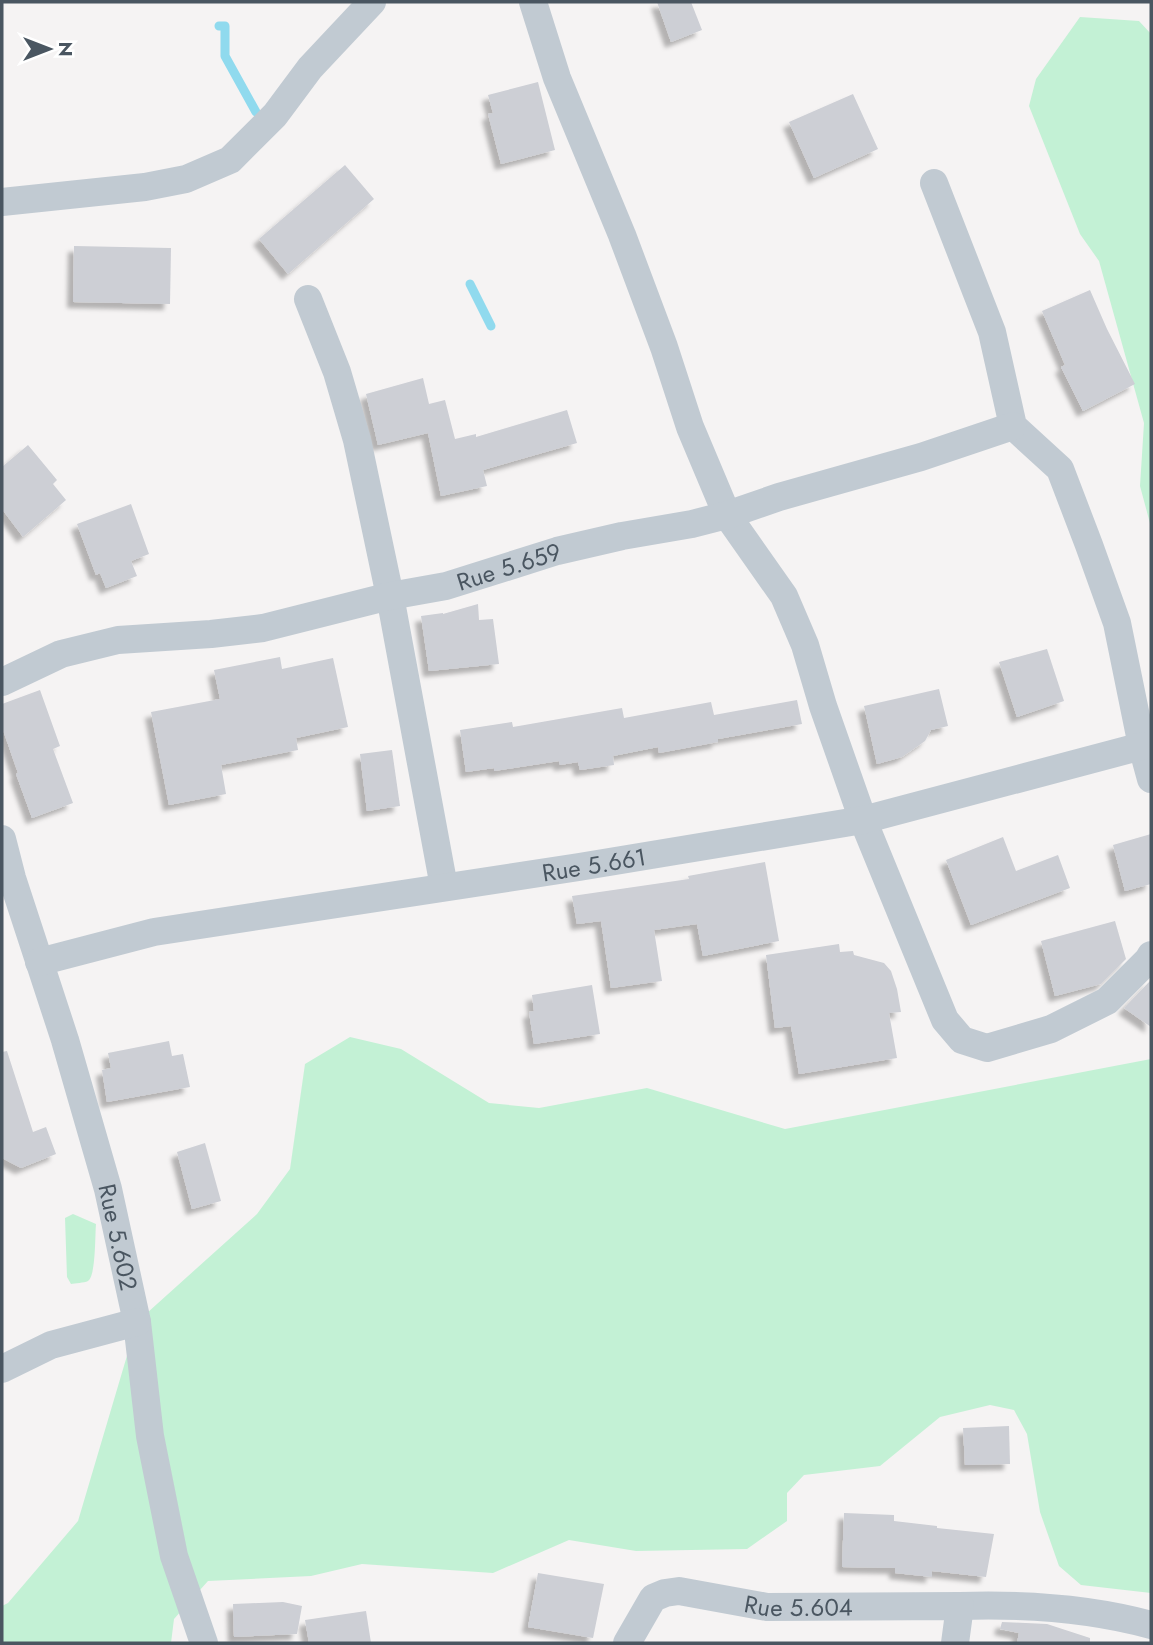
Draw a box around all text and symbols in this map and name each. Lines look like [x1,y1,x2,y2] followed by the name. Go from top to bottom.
[14,14,84,84] north arrow
[52,41,79,57] text: N
[452,533,565,599] street label: Rue 5.659
[540,839,649,890] street label: Rue 5.661
[90,1180,147,1294] street label: Rue 5.602
[741,1586,853,1625] street label: Rue 5.604

